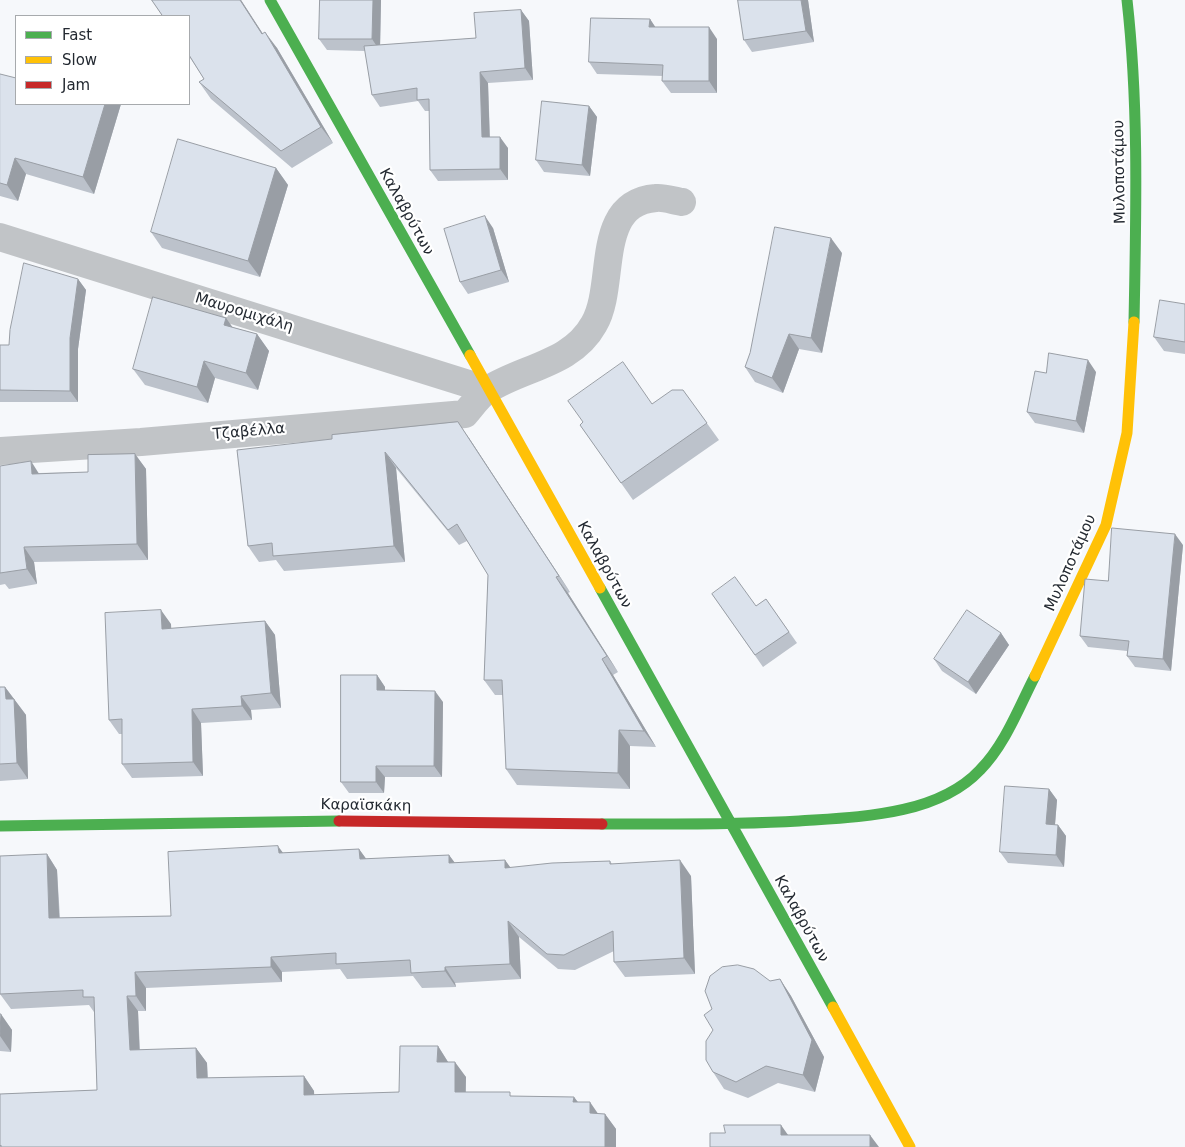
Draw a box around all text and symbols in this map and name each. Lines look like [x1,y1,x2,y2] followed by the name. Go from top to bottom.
[15,15,190,105] legend
[62,26,92,44] text: Fast
[62,51,97,69] text: Slow
[62,76,90,94] text: Jam
[1110,120,1130,224] street label: Μυλοποτάμου
[375,166,437,258] street label: Καλαβρύτων
[193,290,295,336] street label: Μαυρομιχάλη
[212,420,286,444] street label: Τζαβέλλα
[1042,512,1100,614] street label: Μυλοποτάμου
[573,519,635,611] street label: Καλαβρύτων
[320,796,412,816] street label: Καραϊσκάκη
[770,873,832,965] street label: Καλαβρύτων

